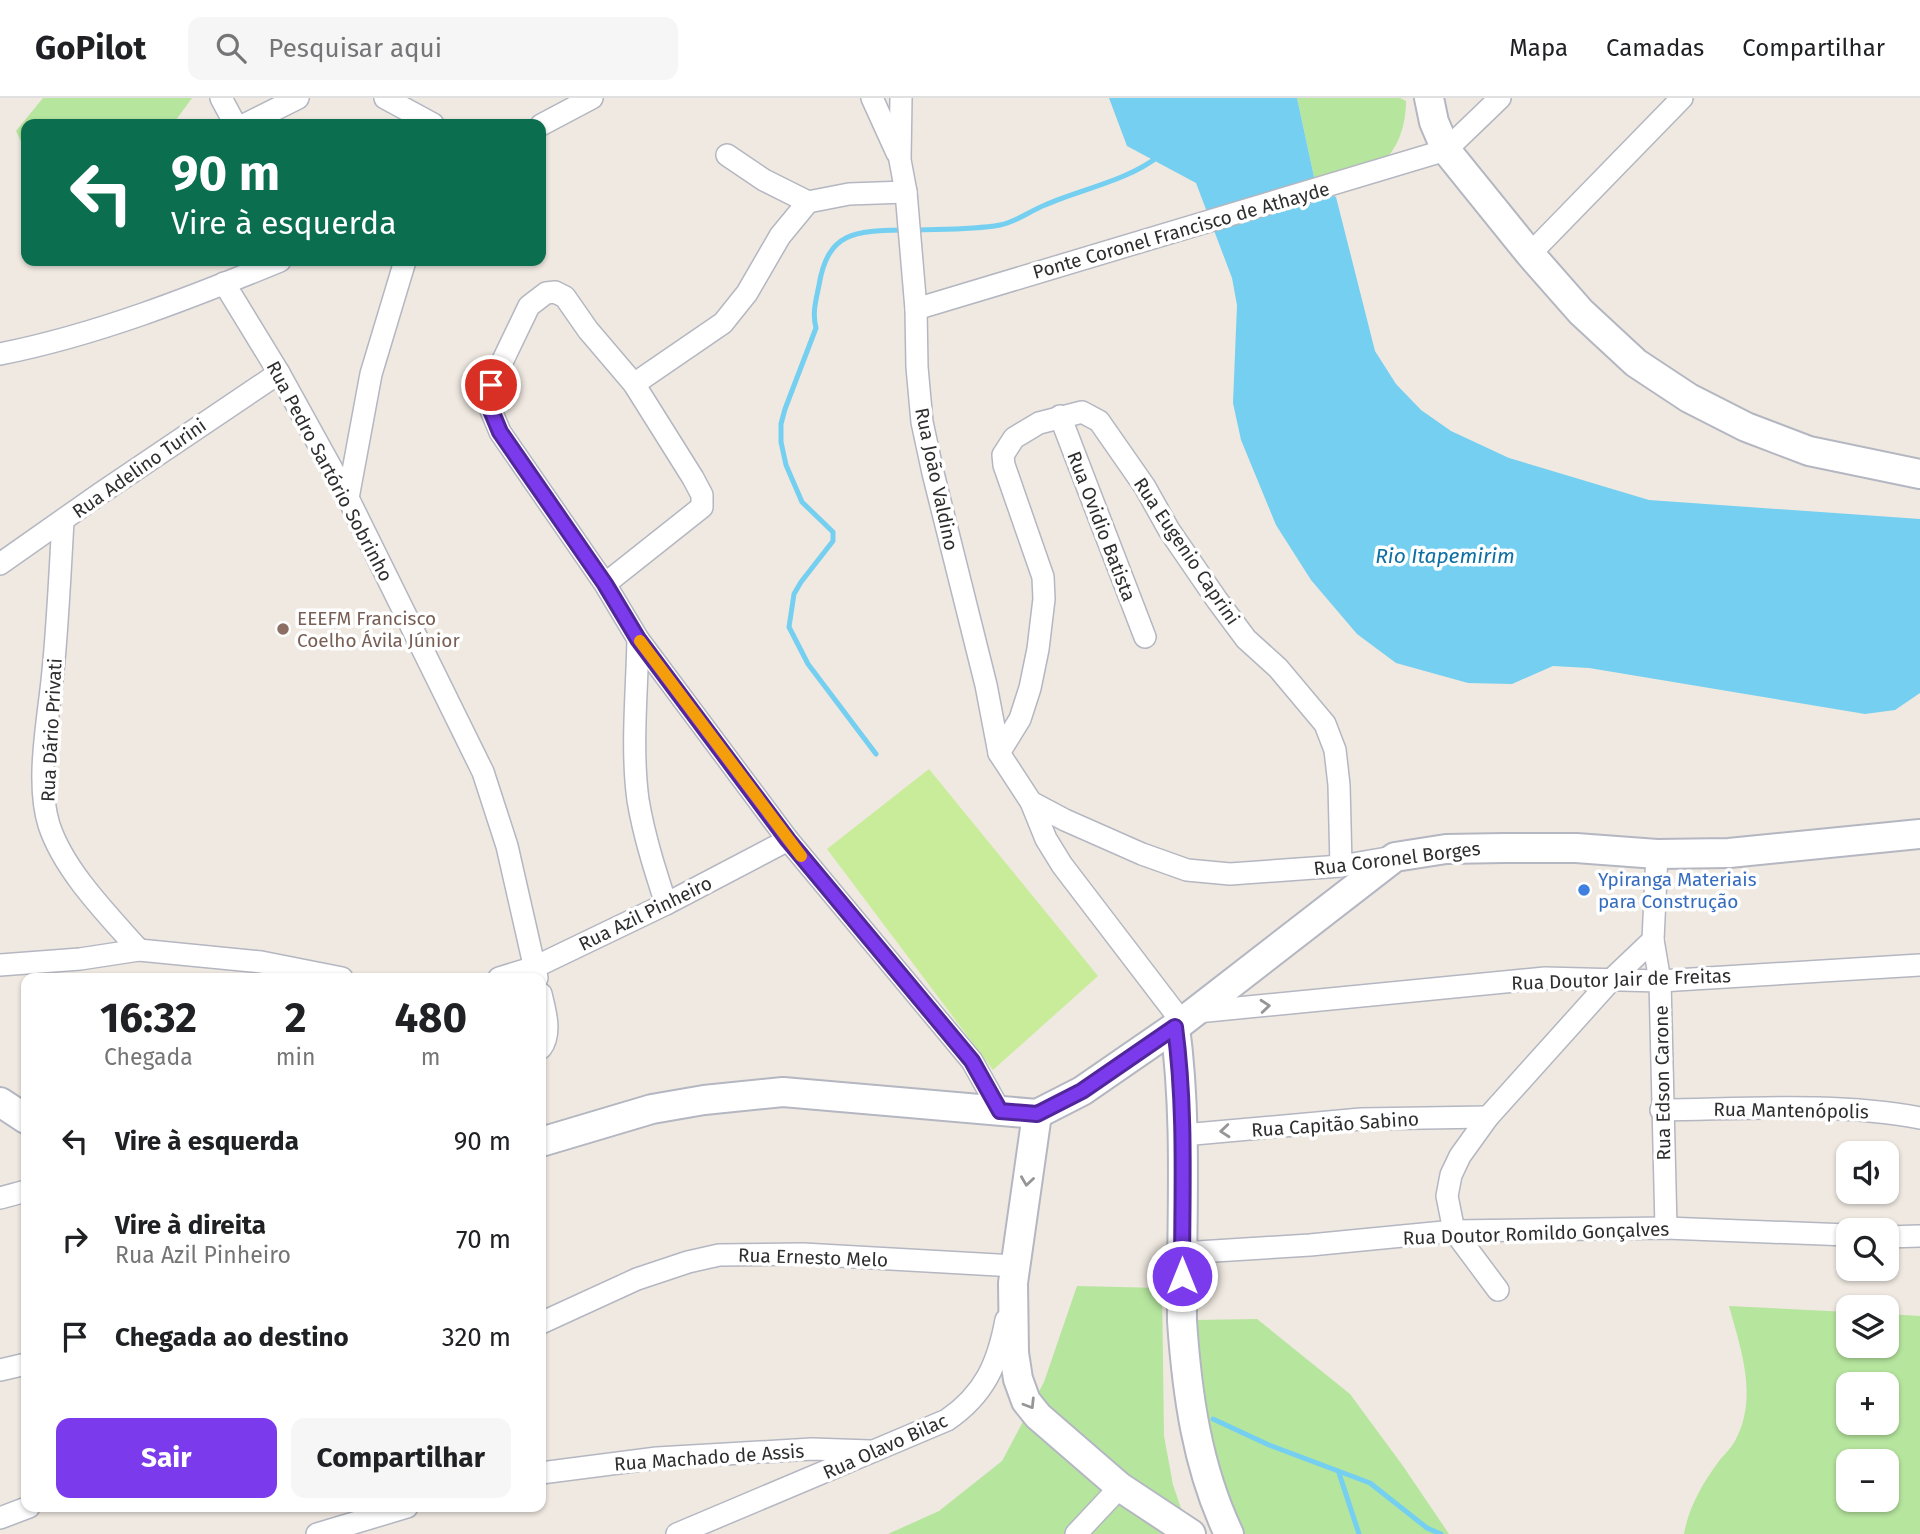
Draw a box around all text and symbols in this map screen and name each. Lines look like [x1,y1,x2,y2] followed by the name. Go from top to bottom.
[188,17,678,80] search box
[35,28,146,68] text: GoPilot
[212,29,250,67] icon: search
[268,33,442,64] text: Pesquisar aqui
[1509,34,1568,62] text: Mapa
[1606,34,1704,62] text: Camadas
[1742,34,1885,62] text: Compartilhar
[171,144,280,203] text: 90 m
[56,147,147,238] icon: left
[1030,177,1332,284] street label: Ponte Coronel Francisco de Athayde
[171,204,397,242] text: Vire à esquerda
[461,355,521,415] pin
[262,357,398,585] street label: Rua Pedro Sartório Sobrinho
[472,366,510,404] icon: arrive
[910,406,963,553] street label: Rua João Valdino
[68,414,211,523] street label: Rua Adelino Turini
[1062,448,1141,604] street label: Rua Ovidio Batista
[1129,473,1244,629] street label: Rua Eugenio Caprini
[1375,543,1515,569] water label: Rio Itapemirim
[297,607,460,652] place label: EEEFM Francisco Coelho Ávila Júnior
[275,621,291,637] marker: EEEFM Francisco Coelho Ávila Júnior
[36,657,67,803] street label: Rua Dário Privati
[1312,837,1482,880] street label: Rua Coronel Borges
[1598,868,1757,913] place label: Ypiranga Materiais para Construção
[575,871,716,956] street label: Rua Azil Pinheiro
[1576,882,1592,898] marker: Ypiranga Materiais para Construção
[1511,964,1731,995] street label: Rua Doutor Jair de Freitas
[100,993,197,1043] text: 16:32
[285,993,307,1043] text: 2
[394,993,467,1043] text: 480
[1259,999,1270,1014] one-way arrow
[1650,1005,1675,1161] street label: Rua Edson Carone
[104,1043,193,1071] text: Chegada
[276,1043,316,1071] text: min
[421,1043,441,1071] text: m
[1713,1098,1869,1123] street label: Rua Mantenópolis
[1250,1107,1420,1142] street label: Rua Capitão Sabino
[56,1122,94,1160] icon: left
[1219,1124,1230,1139] one-way arrow
[115,1126,299,1157] text: Vire à esquerda
[454,1126,511,1157] text: 90 m
[1836,1141,1899,1512] map controls
[1836,1141,1899,1204] button: sound
[1020,1175,1035,1187] one-way arrow
[115,1210,266,1241] text: Vire à direita
[1402,1217,1670,1250] street label: Rua Doutor Romildo Gonçalves
[1836,1218,1899,1281] button: search
[56,1220,94,1258] icon: right
[456,1224,511,1255] text: 70 m
[1145,1239,1219,1313] position arrow
[115,1241,291,1269] text: Rua Azil Pinheiro
[738,1243,888,1272] street label: Rua Ernesto Melo
[1836,1295,1899,1358] button: layers
[56,1318,94,1356] icon: arrive
[115,1322,349,1353] text: Chegada ao destino
[442,1322,511,1353] text: 320 m
[1836,1372,1899,1435] button: +
[1022,1397,1035,1410] one-way arrow
[819,1409,951,1484] street label: Rua Olavo Bilac
[56,1418,277,1498] button: Sair
[291,1418,511,1498] button: Compartilhar
[613,1439,805,1476] street label: Rua Machado de Assis
[1836,1449,1899,1512] button: −

